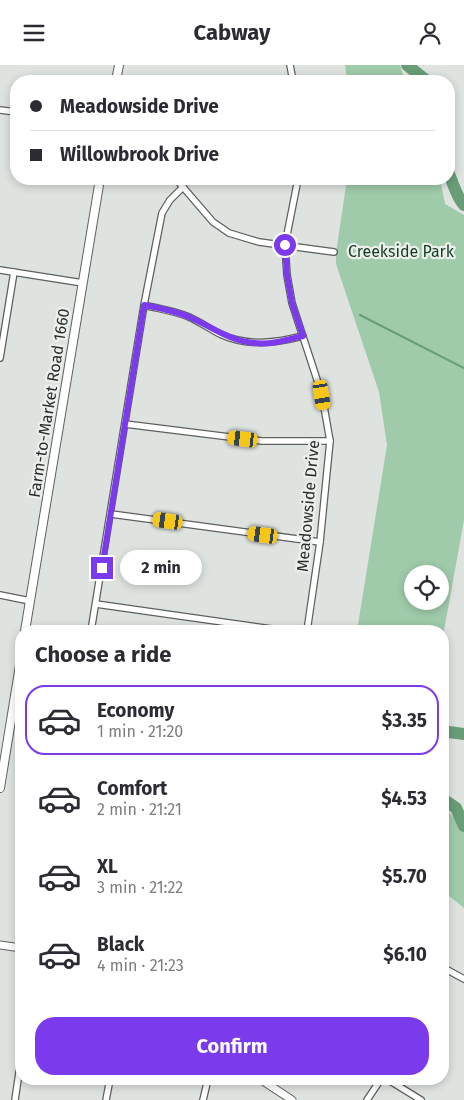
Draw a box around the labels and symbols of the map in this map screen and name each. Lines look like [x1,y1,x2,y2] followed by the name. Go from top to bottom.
[274,234,296,256] route start
[348,242,455,261] park label: Creekside Park
[25,307,73,499] street label: Farm-to-Market Road 1660
[312,379,331,411] car
[227,430,258,448] car
[293,439,323,573] street label: Meadowside Drive
[152,511,183,531] car
[247,525,278,545] car
[120,551,202,585] callout: 2 min
[91,557,113,579] route end

